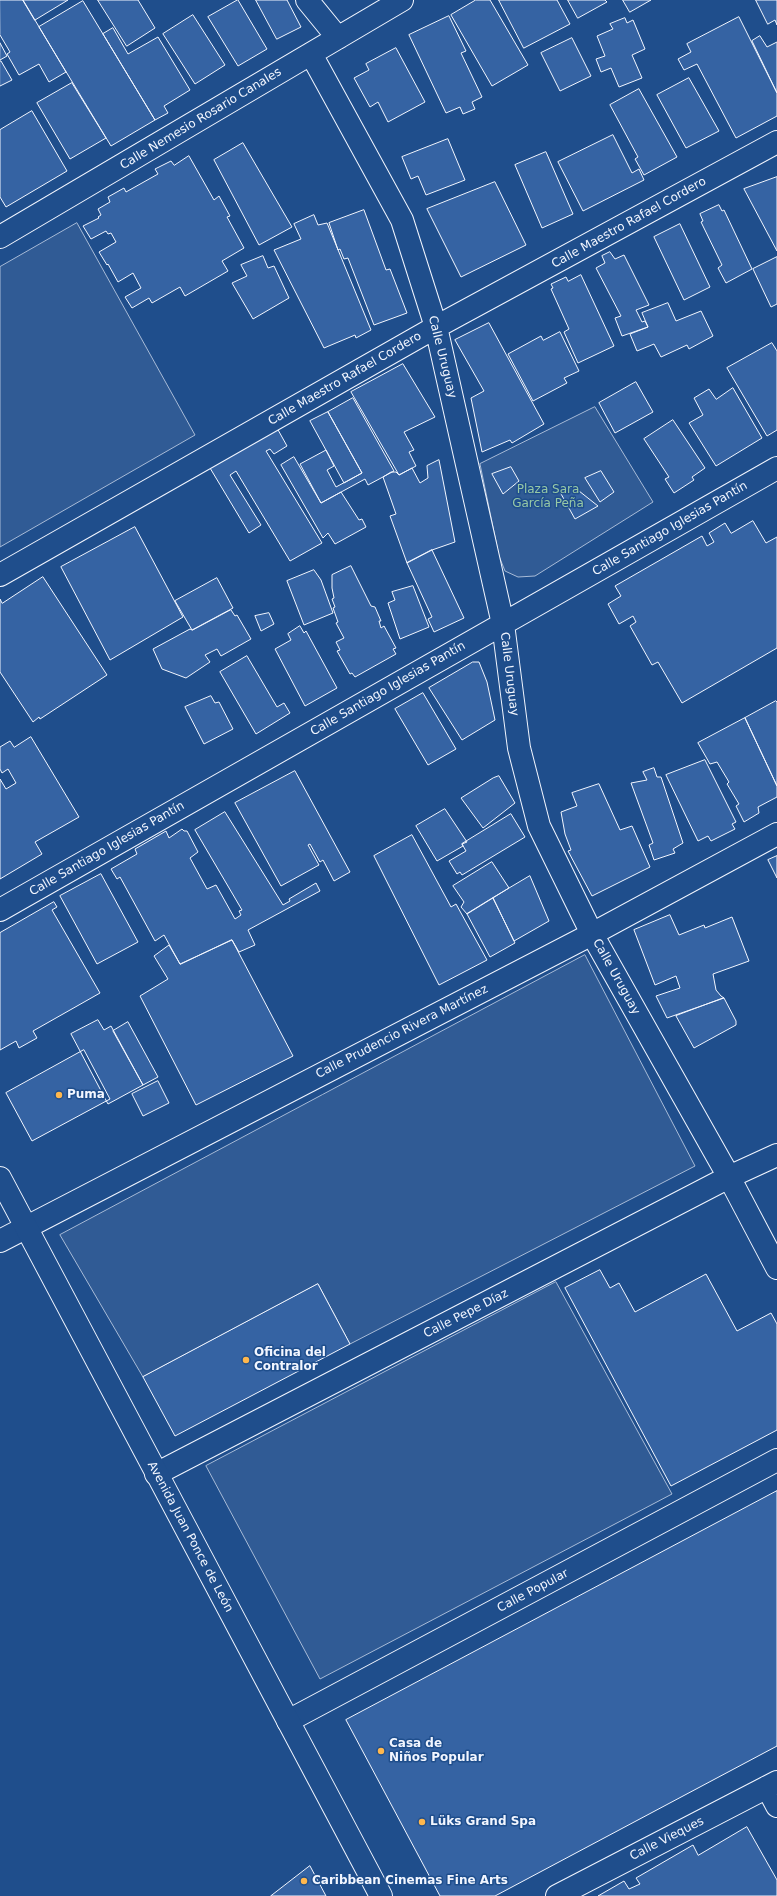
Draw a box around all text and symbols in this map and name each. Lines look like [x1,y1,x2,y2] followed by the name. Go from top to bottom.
[118,65,284,173] street label: Calle Nemesio Rosario Canales
[549,174,709,272] street label: Calle Maestro Rafael Cordero
[425,314,459,400] street label: Calle Uruguay
[266,329,424,429] street label: Calle Maestro Rafael Cordero
[590,479,750,579] street label: Calle Santiago Iglesias Pantín
[512,483,584,511] park label: Plaza Sara García Peña
[497,631,521,717] street label: Calle Uruguay
[308,639,468,739] street label: Calle Santiago Iglesias Pantín
[27,799,187,899] street label: Calle Santiago Iglesias Pantín
[589,937,643,1017] street label: Calle Uruguay
[314,982,490,1082] street label: Calle Prudencio Rivera Martínez
[67,1088,105,1102] place label: Puma
[54,1090,64,1100] marker: Puma
[421,1287,511,1341] street label: Calle Pepe Díaz
[254,1346,326,1374] place label: Oficina del Contralor
[241,1355,251,1365] marker: Oficina del Contralor
[144,1459,236,1615] street label: Avenida Juan Ponce de León
[495,1566,571,1616] street label: Calle Popular
[389,1737,484,1765] place label: Casa de Niños Popular
[376,1746,386,1756] marker: Casa de Niños Popular
[628,1814,706,1864] street label: Calle Vieques
[430,1815,536,1829] place label: Lüks Grand Spa
[417,1817,427,1827] marker: Lüks Grand Spa
[312,1874,508,1888] place label: Caribbean Cinemas Fine Arts
[299,1876,309,1886] marker: Caribbean Cinemas Fine Arts

